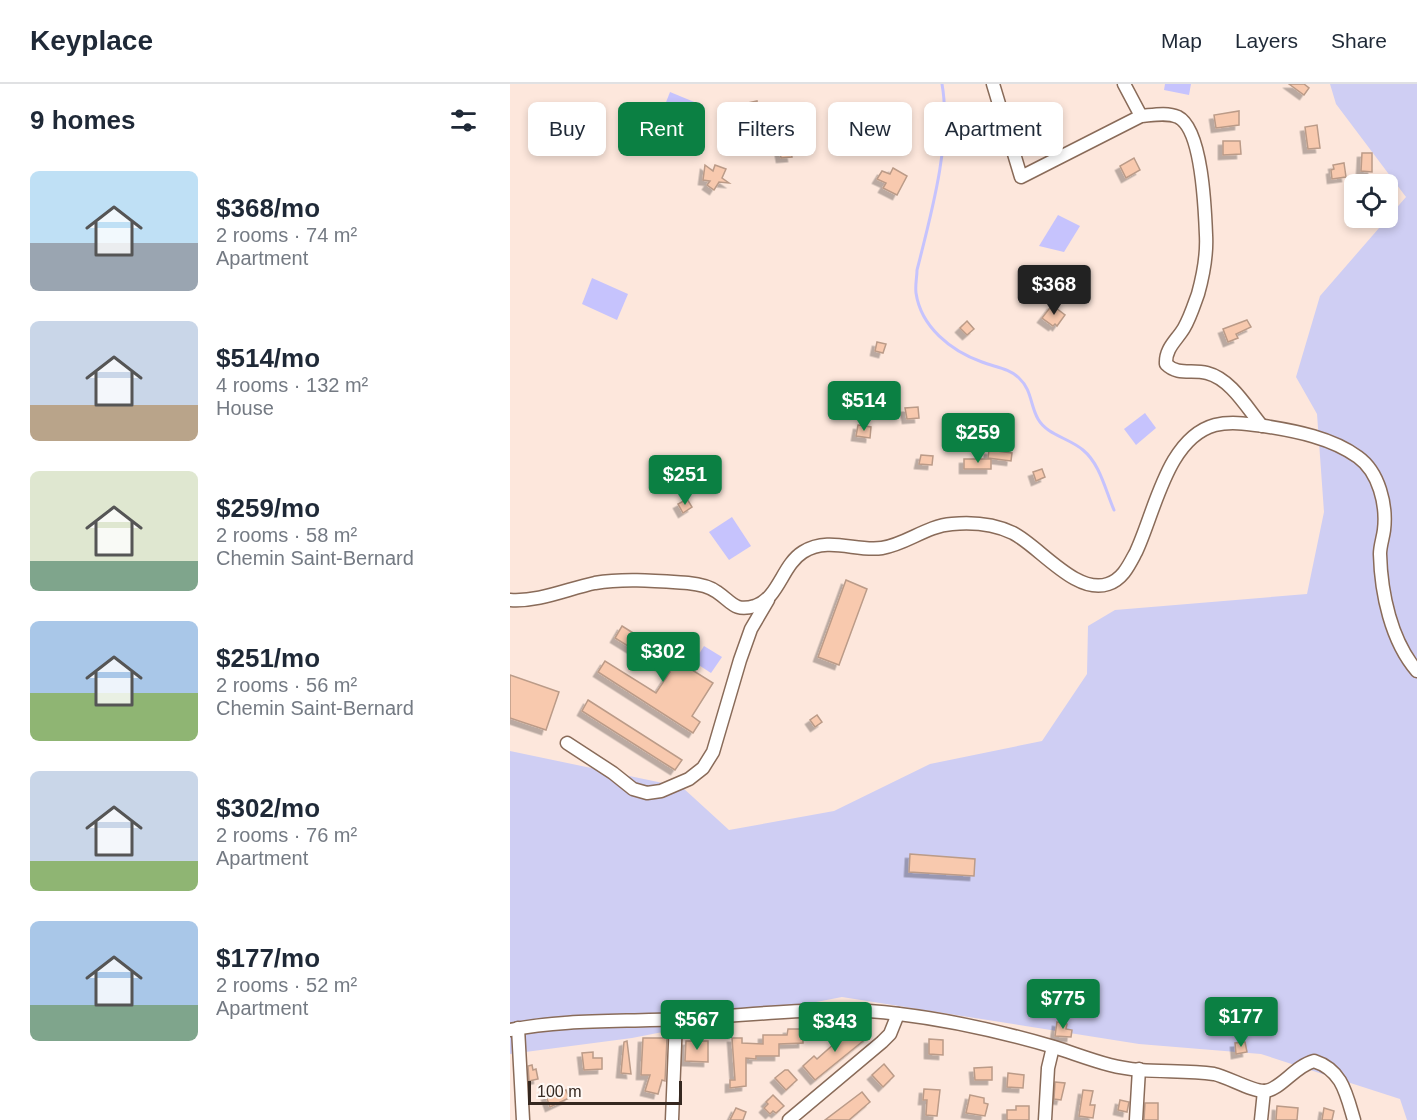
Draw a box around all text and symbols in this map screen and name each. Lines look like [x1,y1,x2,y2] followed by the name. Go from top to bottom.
[30,25,153,56] text: Keyplace
[1161,29,1202,52] text: Map
[1235,29,1298,52] text: Layers
[1331,29,1387,52] text: Share
[528,102,606,156] chip: Buy
[618,102,705,156] chip: Rent
[717,102,816,156] chip: Filters
[828,102,912,156] chip: New
[924,102,1063,156] chip: Apartment
[447,104,480,137] icon: filters
[30,105,136,135] text: 9 homes
[1344,174,1398,228] map controls
[1344,174,1398,228] button: locate
[216,193,320,223] text: $368/mo
[78,195,150,267] icon: home
[216,224,357,246] text: 2 rooms · 74 m²
[216,247,308,269] text: Apartment
[1018,265,1090,316] pin: $368
[1032,273,1076,295] text: $368
[216,343,320,373] text: $514/mo
[78,345,150,417] icon: home
[216,374,368,396] text: 4 rooms · 132 m²
[828,381,900,432] pin: $514
[842,389,886,411] text: $514
[216,397,274,419] text: House
[942,413,1014,464] pin: $259
[956,421,1000,443] text: $259
[649,455,721,506] pin: $251
[663,463,707,485] text: $251
[216,493,320,523] text: $259/mo
[78,495,150,567] icon: home
[216,524,357,546] text: 2 rooms · 58 m²
[216,547,414,569] text: Chemin Saint-Bernard
[627,632,699,683] pin: $302
[641,640,685,662] text: $302
[216,643,320,673] text: $251/mo
[78,645,150,717] icon: home
[216,674,357,696] text: 2 rooms · 56 m²
[216,697,414,719] text: Chemin Saint-Bernard
[216,793,320,823] text: $302/mo
[78,795,150,867] icon: home
[216,824,357,846] text: 2 rooms · 76 m²
[216,847,308,869] text: Apartment
[216,943,320,973] text: $177/mo
[78,945,150,1017] icon: home
[216,974,357,996] text: 2 rooms · 52 m²
[1027,979,1099,1030] pin: $775
[1041,987,1085,1009] text: $775
[216,997,308,1019] text: Apartment
[1205,997,1277,1048] pin: $177
[661,1000,733,1051] pin: $567
[799,1002,871,1053] pin: $343
[1219,1005,1263,1027] text: $177
[675,1008,719,1030] text: $567
[813,1010,857,1032] text: $343
[528,1078,682,1106] scale bar
[537,1083,581,1100] text: 100 m

